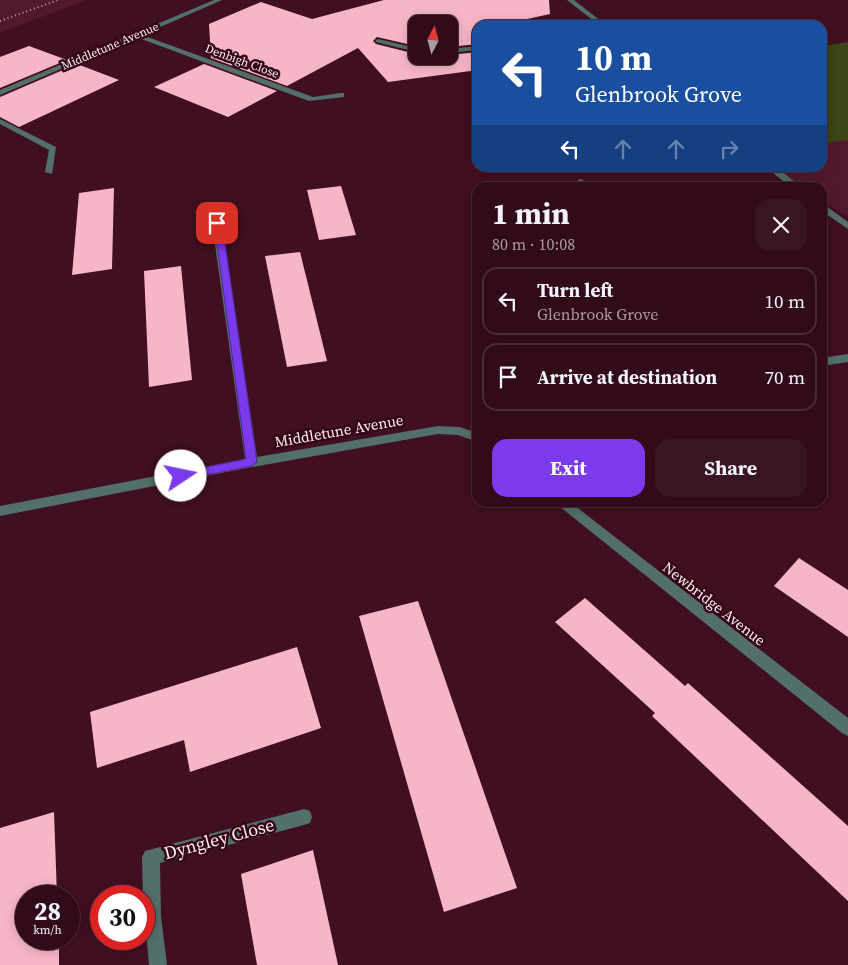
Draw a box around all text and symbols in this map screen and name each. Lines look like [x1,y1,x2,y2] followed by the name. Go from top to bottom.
[408,15,458,65] north arrow
[408,15,458,65] map controls
[59,18,161,74] street label: Middletune Avenue
[575,34,652,82] text: 10 m
[203,40,281,82] street label: Denbigh Close
[492,40,557,105] icon: left
[575,79,742,109] text: Glenbrook Grove
[556,135,584,163] icon: left
[609,135,637,163] icon: ahead
[662,135,690,163] icon: ahead
[715,135,743,163] icon: right
[492,193,570,234] text: 1 min
[755,199,807,251] button: close
[196,202,238,244] pin
[203,209,231,237] icon: arrive
[492,233,575,255] text: 80 m · 10:08
[537,277,613,303] text: Turn left
[494,287,522,315] icon: left
[764,288,805,314] text: 10 m
[537,303,659,325] text: Glenbrook Grove
[494,363,522,391] icon: arrive
[537,364,717,390] text: Arrive at destination
[764,364,805,390] text: 70 m
[273,409,405,452] street label: Middletune Avenue
[492,439,645,497] button: Exit
[655,439,807,497] button: Share
[154,449,206,501] position arrow
[658,557,770,651] street label: Newbridge Avenue
[161,812,277,865] street label: Dyngley Close
[90,885,155,950] speed limit sign: 30
[34,894,61,928] text: 28
[33,922,62,938] text: km/h

